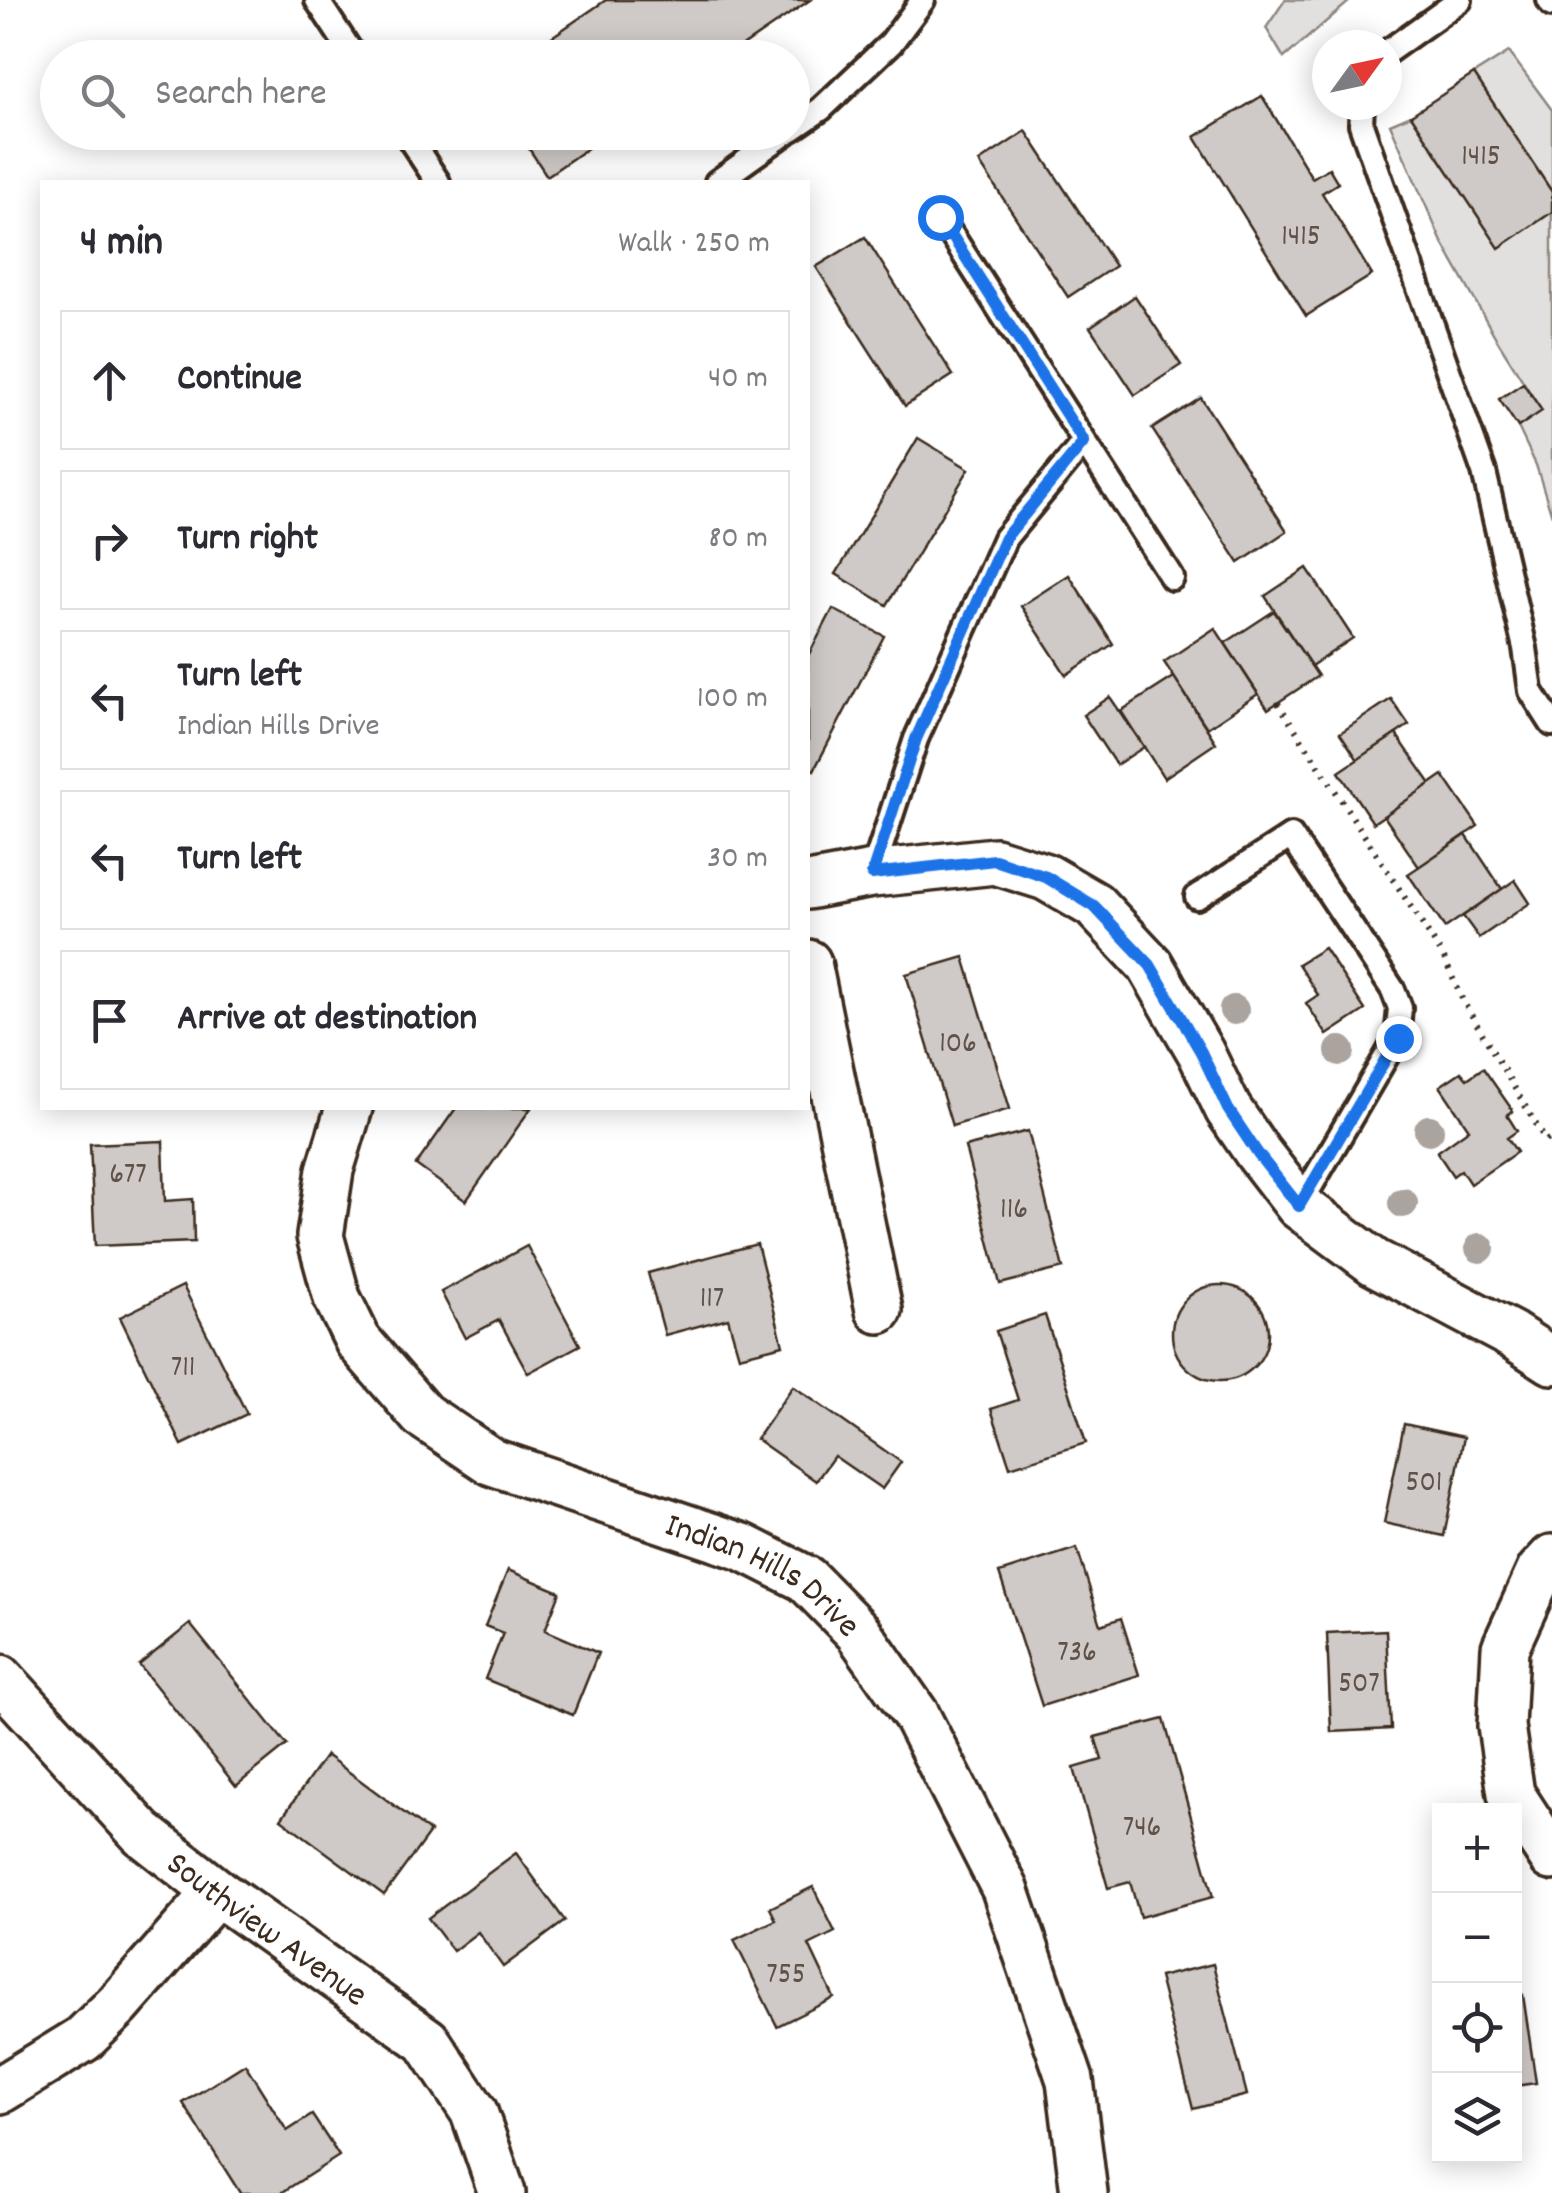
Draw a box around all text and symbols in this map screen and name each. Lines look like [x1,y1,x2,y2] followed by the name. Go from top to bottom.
[1312,30,1402,120] north arrow
[40,40,810,150] search box
[75,68,130,123] icon: search
[155,68,327,123] text: Search here
[1461,137,1501,180] house number: 1415
[918,195,964,241] route start
[80,215,163,275] text: 4 min
[1281,217,1321,260] house number: 1415
[618,222,770,268] text: Walk · 250 m
[82,353,137,408] icon: ahead
[177,353,302,408] text: Continue
[708,357,768,403] text: 40 m
[82,513,137,568] icon: right
[177,513,318,568] text: Turn right
[708,517,768,563] text: 80 m
[177,650,302,705] text: Turn left
[82,673,137,728] icon: left
[697,677,768,723] text: 100 m
[177,705,380,751] text: Indian Hills Drive
[82,833,137,888] icon: left
[177,833,302,888] text: Turn left
[707,837,768,883] text: 30 m
[82,993,137,1048] icon: arrive
[177,993,477,1048] text: Arrive at destination
[1376,1016,1422,1062] route end
[939,1024,977,1067] house number: 106
[109,1155,147,1198] house number: 677
[1000,1190,1028,1233] house number: 116
[700,1279,724,1322] house number: 117
[171,1348,195,1391] house number: 711
[1406,1463,1442,1506] house number: 501
[658,1502,870,1651] street label: Indian Hills Drive
[1057,1633,1097,1676] house number: 736
[1338,1664,1380,1707] house number: 507
[1432,1803,1522,2163] map controls
[1432,1803,1522,1893] button: +
[1123,1808,1161,1851] house number: 746
[154,1841,376,2021] street label: Southview Avenue
[1432,1893,1522,1983] button: −
[766,1955,806,1998] house number: 755
[1432,1983,1522,2073] button: locate
[1432,2073,1522,2163] button: layers

